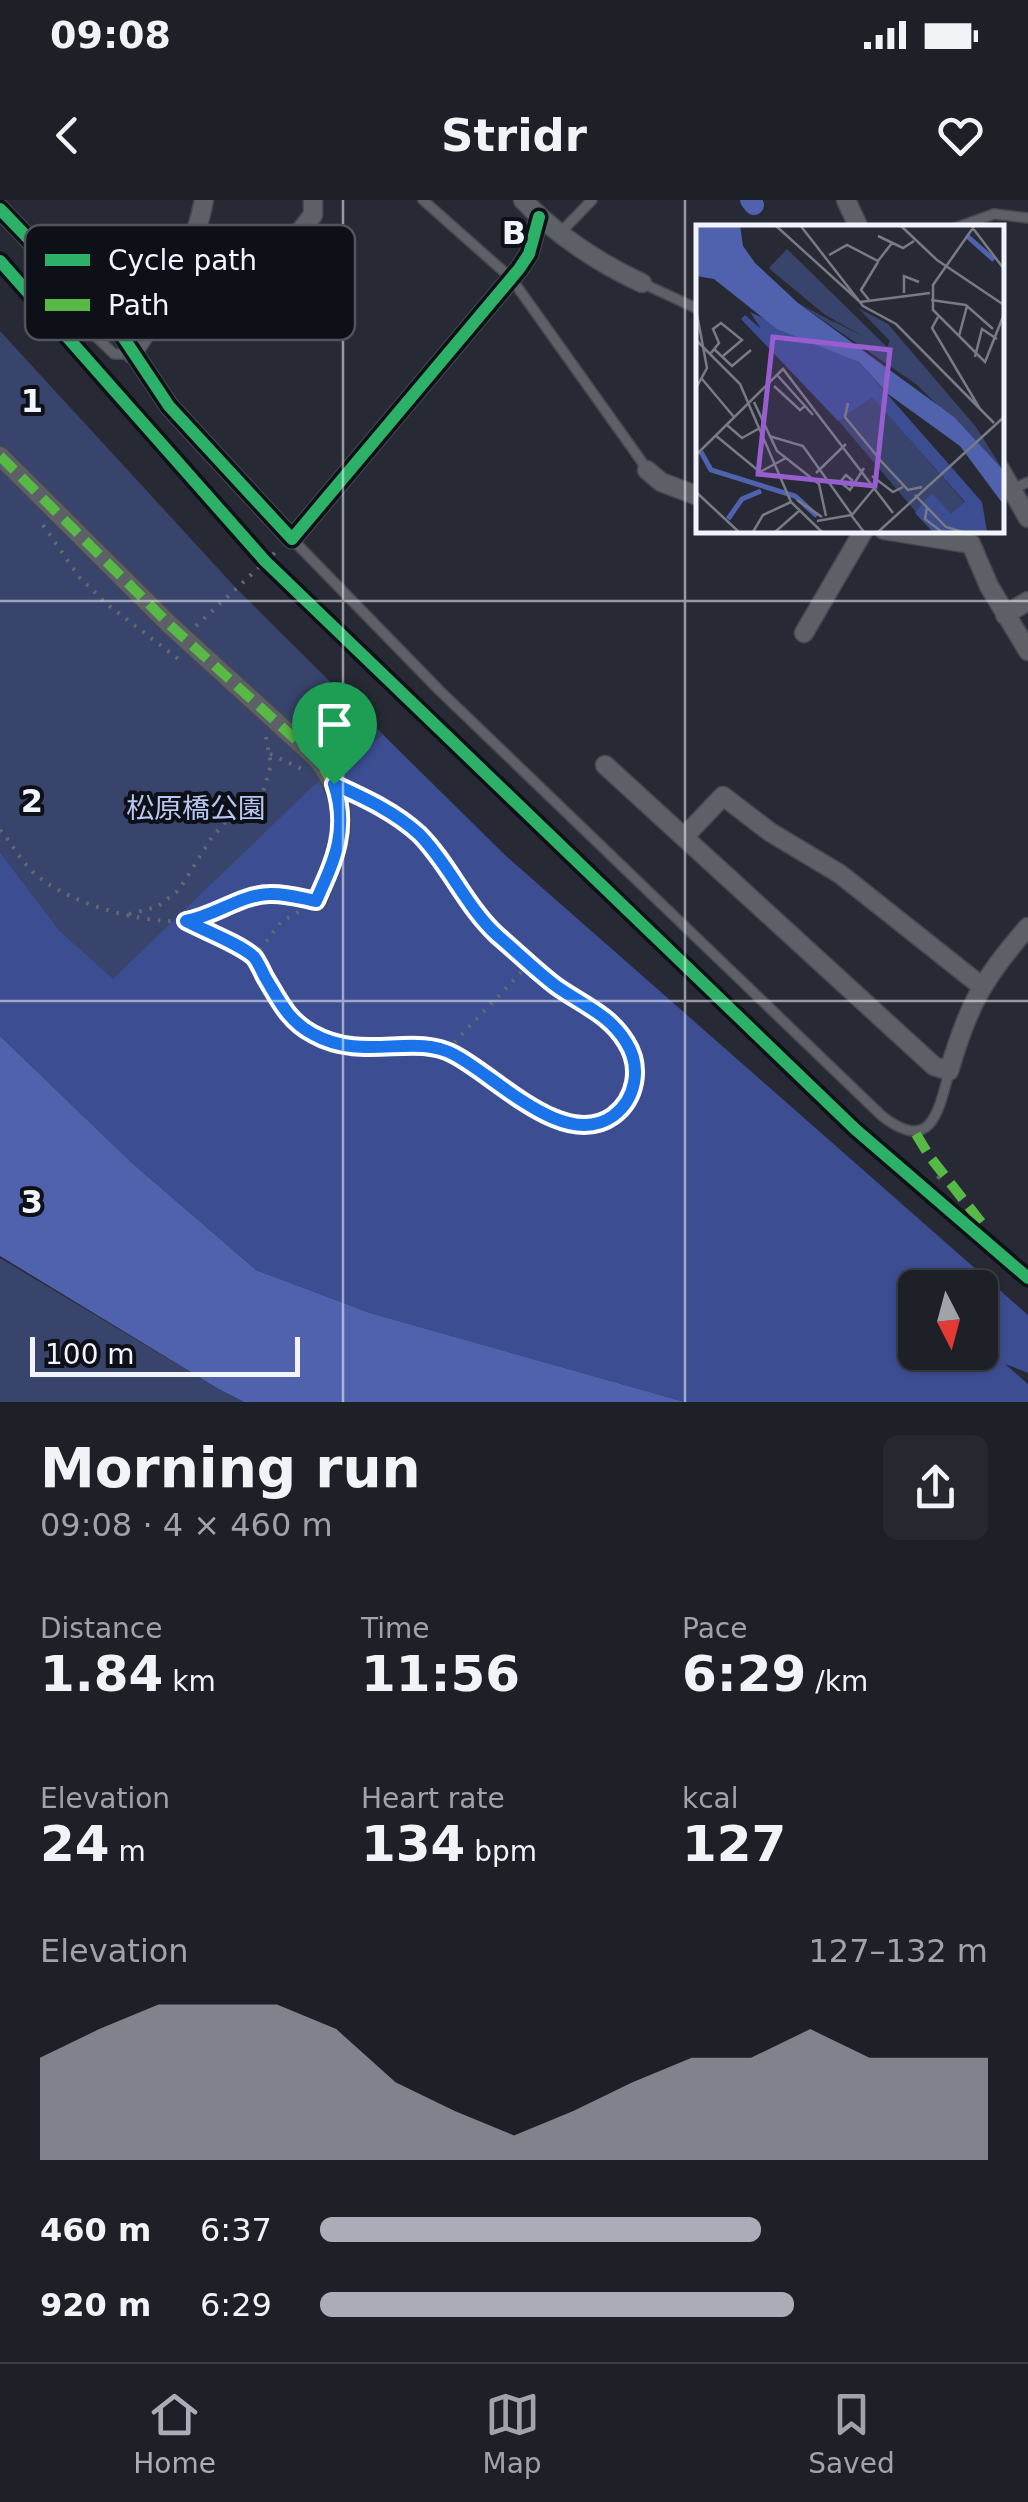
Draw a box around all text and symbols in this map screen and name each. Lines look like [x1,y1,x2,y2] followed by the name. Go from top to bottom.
[50,13,171,57] text: 09:08
[40,108,95,163] icon: back
[933,108,988,163] icon: heart
[441,109,587,162] text: Stridr
[502,214,526,252] text: B
[25,225,355,340] legend
[696,225,1003,532] inset map
[108,244,257,277] text: Cycle path
[108,289,170,322] text: Path
[21,382,43,420] text: 1
[292,682,377,785] pin
[307,697,362,752] icon: arrive
[21,782,43,820] text: 2
[126,792,266,825] park label: 松原橋公園
[21,1183,43,1221] text: 3
[898,1270,998,1370] north arrow
[898,1270,998,1370] map controls
[30,1332,300,1376] scale bar
[45,1338,135,1371] text: 100 m
[883,1435,988,1540] button: share
[40,1436,421,1500] text: Morning run
[40,1506,333,1544] text: 09:08 · 4 × 460 m
[40,1612,162,1645] text: Distance
[361,1612,430,1645] text: Time
[682,1612,747,1645] text: Pace
[40,1645,163,1703] text: 1.84
[361,1645,520,1703] text: 11:56
[682,1645,806,1703] text: 6:29
[163,1665,216,1698] text: km
[806,1665,868,1698] text: /km
[40,1782,170,1815] text: Elevation
[361,1782,505,1815] text: Heart rate
[682,1782,739,1815] text: kcal
[40,1815,110,1873] text: 24
[361,1815,465,1873] text: 134
[682,1815,786,1873] text: 127
[110,1835,146,1868] text: m
[465,1835,537,1868] text: bpm
[40,1932,189,1970] text: Elevation
[809,1932,988,1970] text: 127–132 m
[40,2211,151,2249] text: 460 m
[200,2211,272,2249] text: 6:37
[40,2286,151,2324] text: 920 m
[200,2286,272,2324] text: 6:29
[133,2387,216,2480] tab: Home
[483,2387,542,2480] tab: Map
[808,2387,895,2480] tab: Saved

